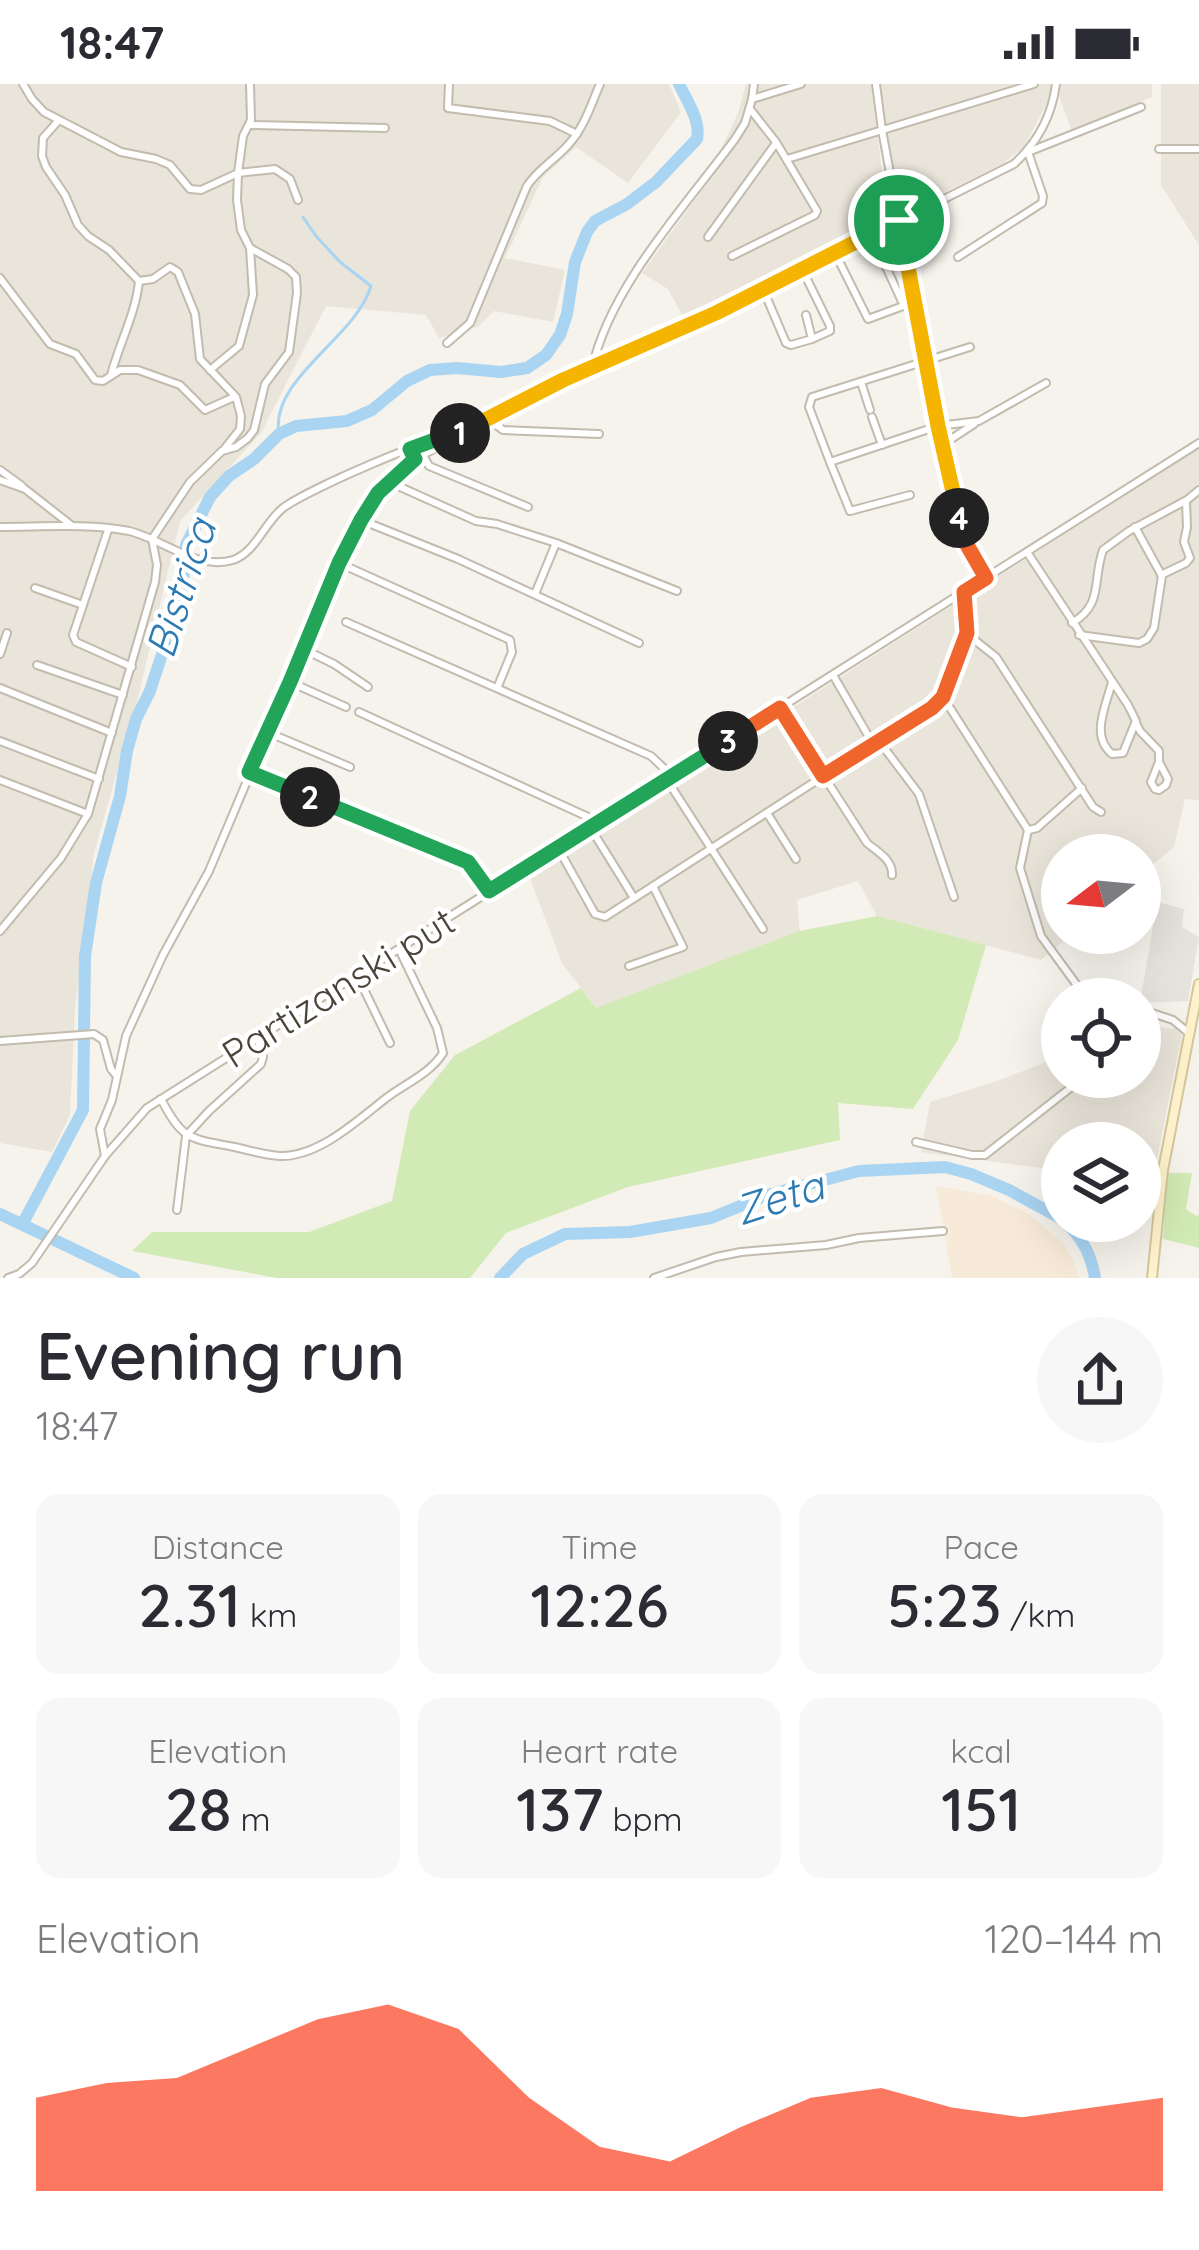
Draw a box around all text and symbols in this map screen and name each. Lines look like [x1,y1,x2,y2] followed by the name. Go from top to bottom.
[60,14,164,70] text: 18:47
[848,169,950,271] pin
[866,187,932,253] icon: arrive
[430,403,490,463] pin: 1
[454,412,466,453] text: 1
[929,488,989,548] pin: 4
[949,497,969,538] text: 4
[133,510,228,664] water label: Bistrica
[698,711,758,771] pin: 3
[719,720,737,761] text: 3
[280,767,340,827] pin: 2
[301,776,319,817] text: 2
[1041,834,1161,954] north arrow
[1041,834,1161,1242] map controls
[213,896,463,1078] street label: Partizanski put
[1041,978,1161,1098] button: locate
[1041,1122,1161,1242] button: layers
[728,1157,833,1236] water label: Zeta
[36,1314,405,1397] text: Evening run
[1037,1317,1163,1443] button: share
[36,1401,118,1450] text: 18:47
[152,1526,284,1567] text: Distance
[562,1526,637,1567] text: Time
[944,1526,1019,1567] text: Pace
[138,1567,241,1642] text: 2.31
[530,1567,669,1642] text: 12:26
[887,1567,1001,1642] text: 5:23
[241,1594,297,1635] text: km
[1001,1594,1075,1635] text: /km
[148,1730,287,1771] text: Elevation
[521,1730,678,1771] text: Heart rate
[950,1730,1012,1771] text: kcal
[165,1771,232,1846] text: 28
[516,1771,604,1846] text: 137
[941,1771,1021,1846] text: 151
[232,1798,271,1839] text: m
[604,1798,683,1839] text: bpm
[36,1914,200,1963] text: Elevation
[985,1914,1163,1963] text: 120–144 m

